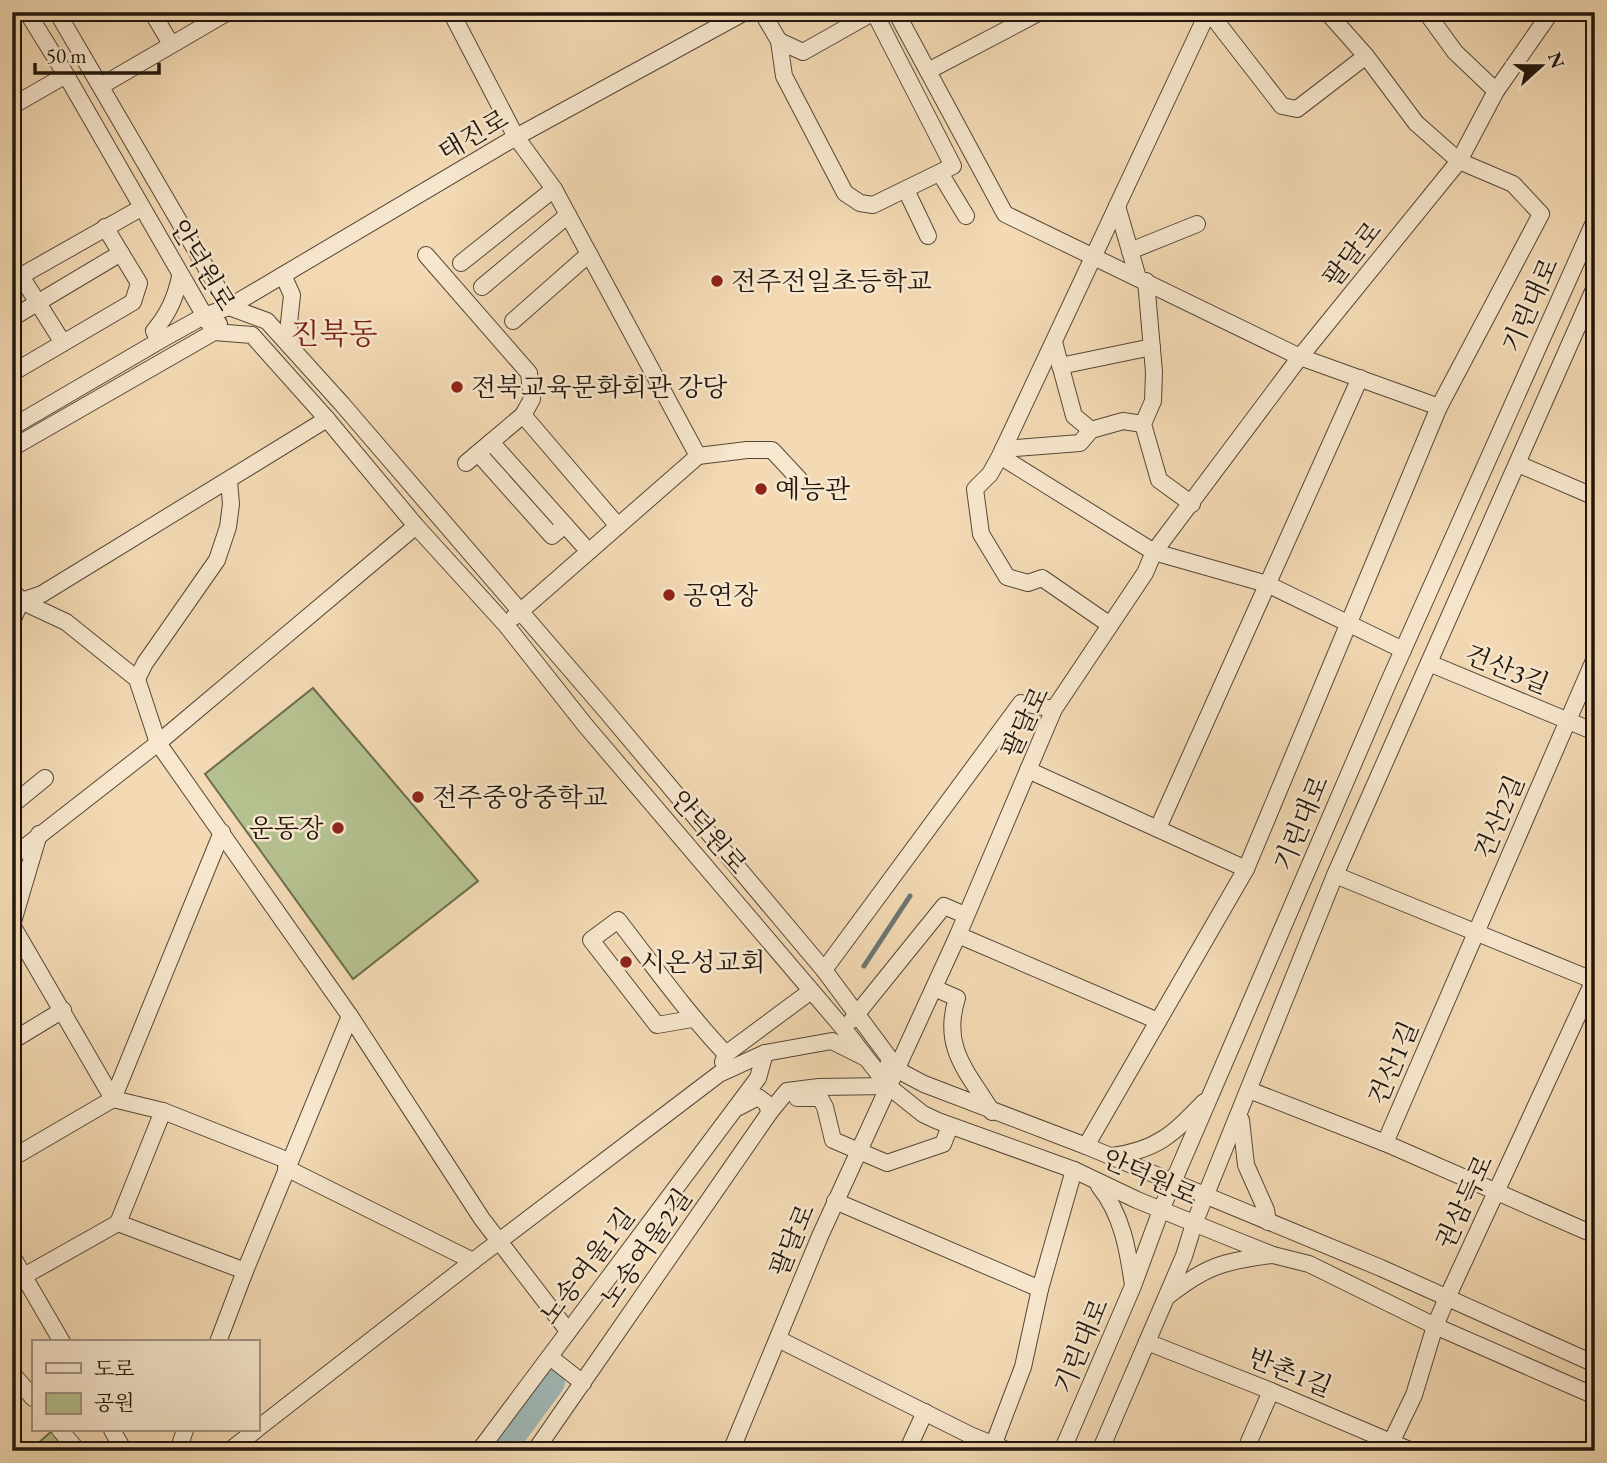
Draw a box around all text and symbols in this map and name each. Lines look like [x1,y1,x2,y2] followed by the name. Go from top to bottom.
[35,32,159,76] scale bar
[1506,32,1576,102] north arrow
[46,42,87,69] text: 50 m
[1542,48,1571,72] text: N
[432,101,514,169] street label: 태진로
[163,213,243,317] street label: 안덕원로
[1315,214,1389,294] street label: 팔달로
[1494,252,1566,358] street label: 기린대로
[731,264,932,298] place label: 전주전일초등학교
[709,273,725,289] marker: 전주전일초등학교
[291,314,377,353] district label: 진북동
[471,370,727,404] place label: 전북교육문화회관 강당
[449,379,465,395] marker: 전북교육문화회관 강당
[775,472,850,506] place label: 예능관
[753,481,769,497] marker: 예능관
[683,578,758,612] place label: 공연장
[661,587,677,603] marker: 공연장
[1460,637,1554,701] street label: 건산3길
[993,681,1057,763] street label: 팔달로
[1266,770,1336,876] street label: 기린대로
[1466,770,1532,864] street label: 건산2길
[432,780,608,814] place label: 전주중앙중학교
[663,783,755,881] street label: 안덕원로
[410,789,426,805] marker: 전주중앙중학교
[249,811,324,845] place label: 운동장
[330,820,346,836] marker: 운동장
[640,945,766,979] place label: 시온성교회
[618,954,634,970] marker: 시온성교회
[1360,1016,1426,1110] street label: 건산1길
[1097,1141,1203,1213] street label: 안덕원로
[1427,1149,1501,1255] street label: 권삼득로
[592,1182,700,1314] street label: 노송여울2길
[762,1199,822,1281] street label: 팔달로
[532,1201,642,1331] street label: 노송여울1길
[1046,1293,1116,1399] street label: 기린대로
[32,1340,259,1432] legend
[1243,1340,1337,1404] street label: 반촌1길
[94,1355,135,1382] text: 도로
[94,1389,135,1416] text: 공원

